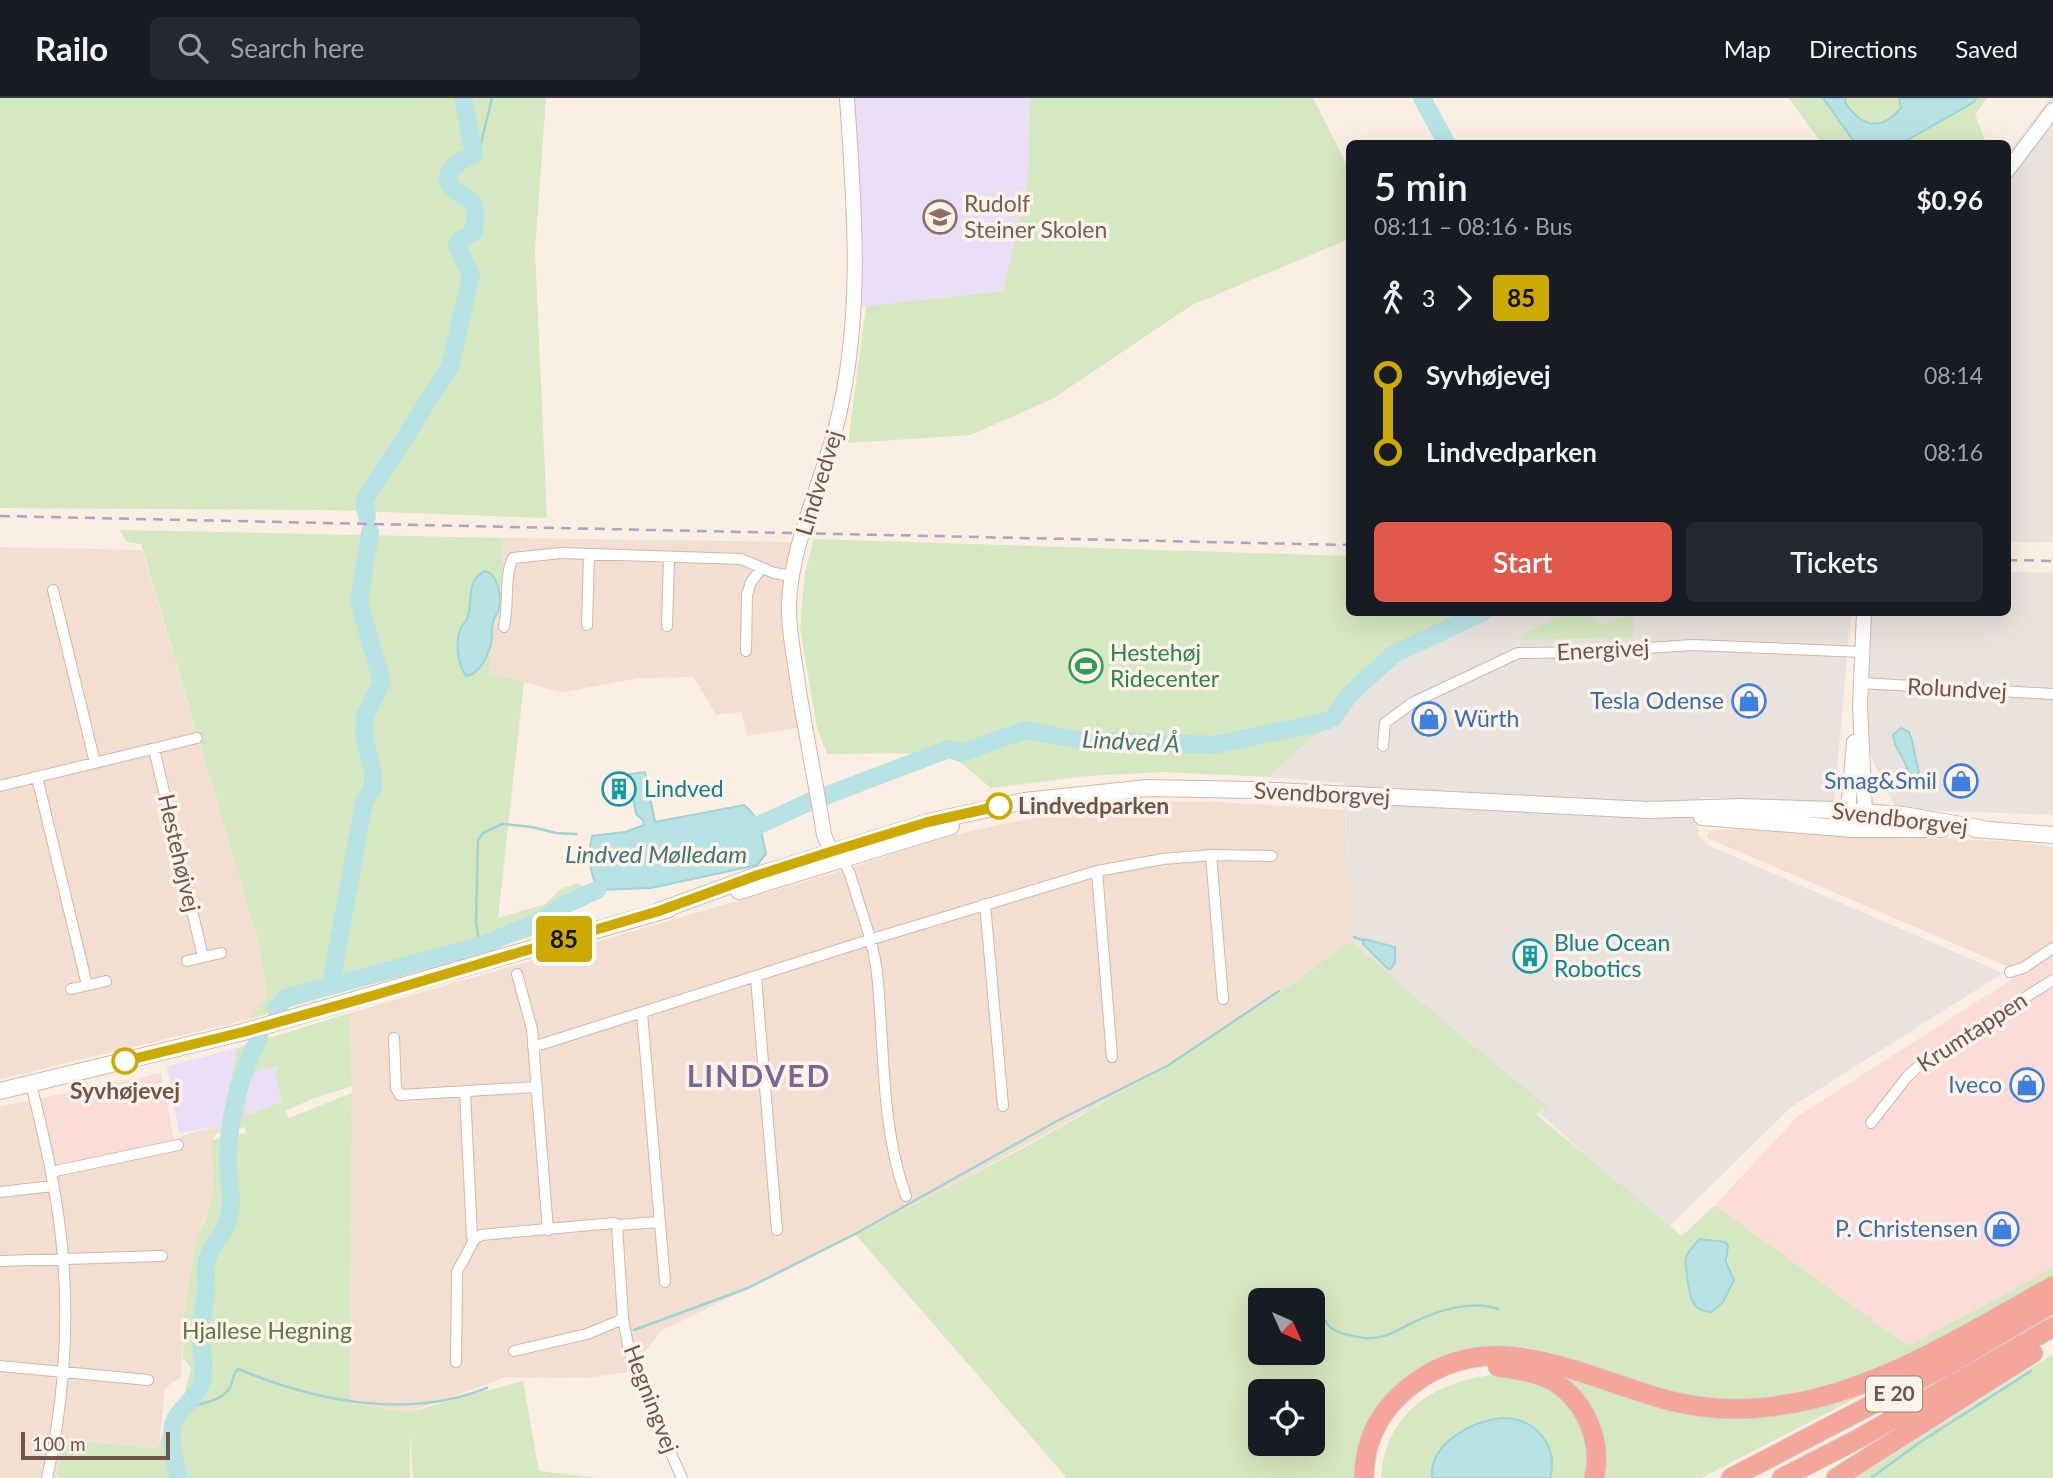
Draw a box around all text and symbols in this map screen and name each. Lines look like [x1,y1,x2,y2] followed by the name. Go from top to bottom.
[150,17,640,80] search box
[35,28,108,68] text: Railo
[174,29,212,67] icon: search
[230,32,364,64] text: Search here
[1724,34,1771,63] text: Map
[1809,34,1917,63] text: Directions
[1955,34,2018,63] text: Saved
[1374,163,1468,209] text: 5 min
[1917,184,1983,216] text: $0.96
[964,189,1107,243] place label: Rudolf Steiner Skolen
[921,198,959,236] school or university icon: Rudolf Steiner Skolen
[1374,212,1573,240] text: 08:11 – 08:16 · Bus
[1374,279,1412,317] icon: walk
[1445,279,1483,317] icon: forward
[1507,283,1535,312] text: 85
[1422,284,1435,312] text: 3
[1426,359,1551,391] text: Syvhøjevej
[1924,361,1983,389] text: 08:14
[789,427,847,539] street label: Lindvedvej
[1426,436,1597,468] text: Lindvedparken
[1924,438,1983,466] text: 08:16
[1374,522,1672,602] button: Start
[1686,522,1983,602] button: Tickets
[1556,633,1650,665] street label: Energivej
[1110,638,1220,692] place label: Hestehøj Ridecenter
[1067,647,1105,685] sports icon: Hestehøj Ridecenter
[1906,671,2008,705] street label: Rolundvej
[1730,682,1768,720] shop icon: Tesla Odense
[1590,686,1724,714] place label: Tesla Odense
[1410,700,1448,738] shop icon: Würth
[1454,704,1519,732] place label: Würth
[1082,723,1181,758] water label: Lindved Å
[1942,762,1980,800] shop icon: Smag&Smil
[1824,766,1937,794] place label: Smag&Smil
[600,770,638,808] building icon: Lindved
[644,774,724,802] place label: Lindved
[1253,775,1391,811] street label: Svendborgvej
[153,791,207,915] street label: Hestehøjvej
[1018,791,1169,819] place label: Lindvedparken
[986,793,1012,819] marker: Lindvedparken
[1831,796,1970,840] street label: Svendborgvej
[565,839,747,868] water label: Lindved Mølledam
[532,916,596,962] line badge: 85
[550,924,578,953] text: 85
[1554,928,1670,982] place label: Blue Ocean Robotics
[1511,937,1549,975] building icon: Blue Ocean Robotics
[1911,985,2032,1077] street label: Krumtappen
[112,1048,138,1074] marker: Syvhøjevej
[687,1057,831,1093] district label: LINDVED
[2008,1066,2046,1104] shop icon: Iveco
[1948,1070,2002,1098] place label: Iveco
[70,1076,180,1104] place label: Syvhøjevej
[1983,1210,2021,1248] shop icon: P. Christensen
[1835,1214,1978,1242] place label: P. Christensen
[1248,1288,1325,1365] north arrow
[1248,1288,1325,1456] map controls
[182,1316,352,1344] park label: Hjallese Hegning
[618,1341,685,1457] street label: Hegningvej
[1866,1376,1922,1412] road number: E 20
[1248,1379,1325,1456] button: locate
[21,1429,170,1461] scale bar
[32,1432,86,1455] text: 100 m

